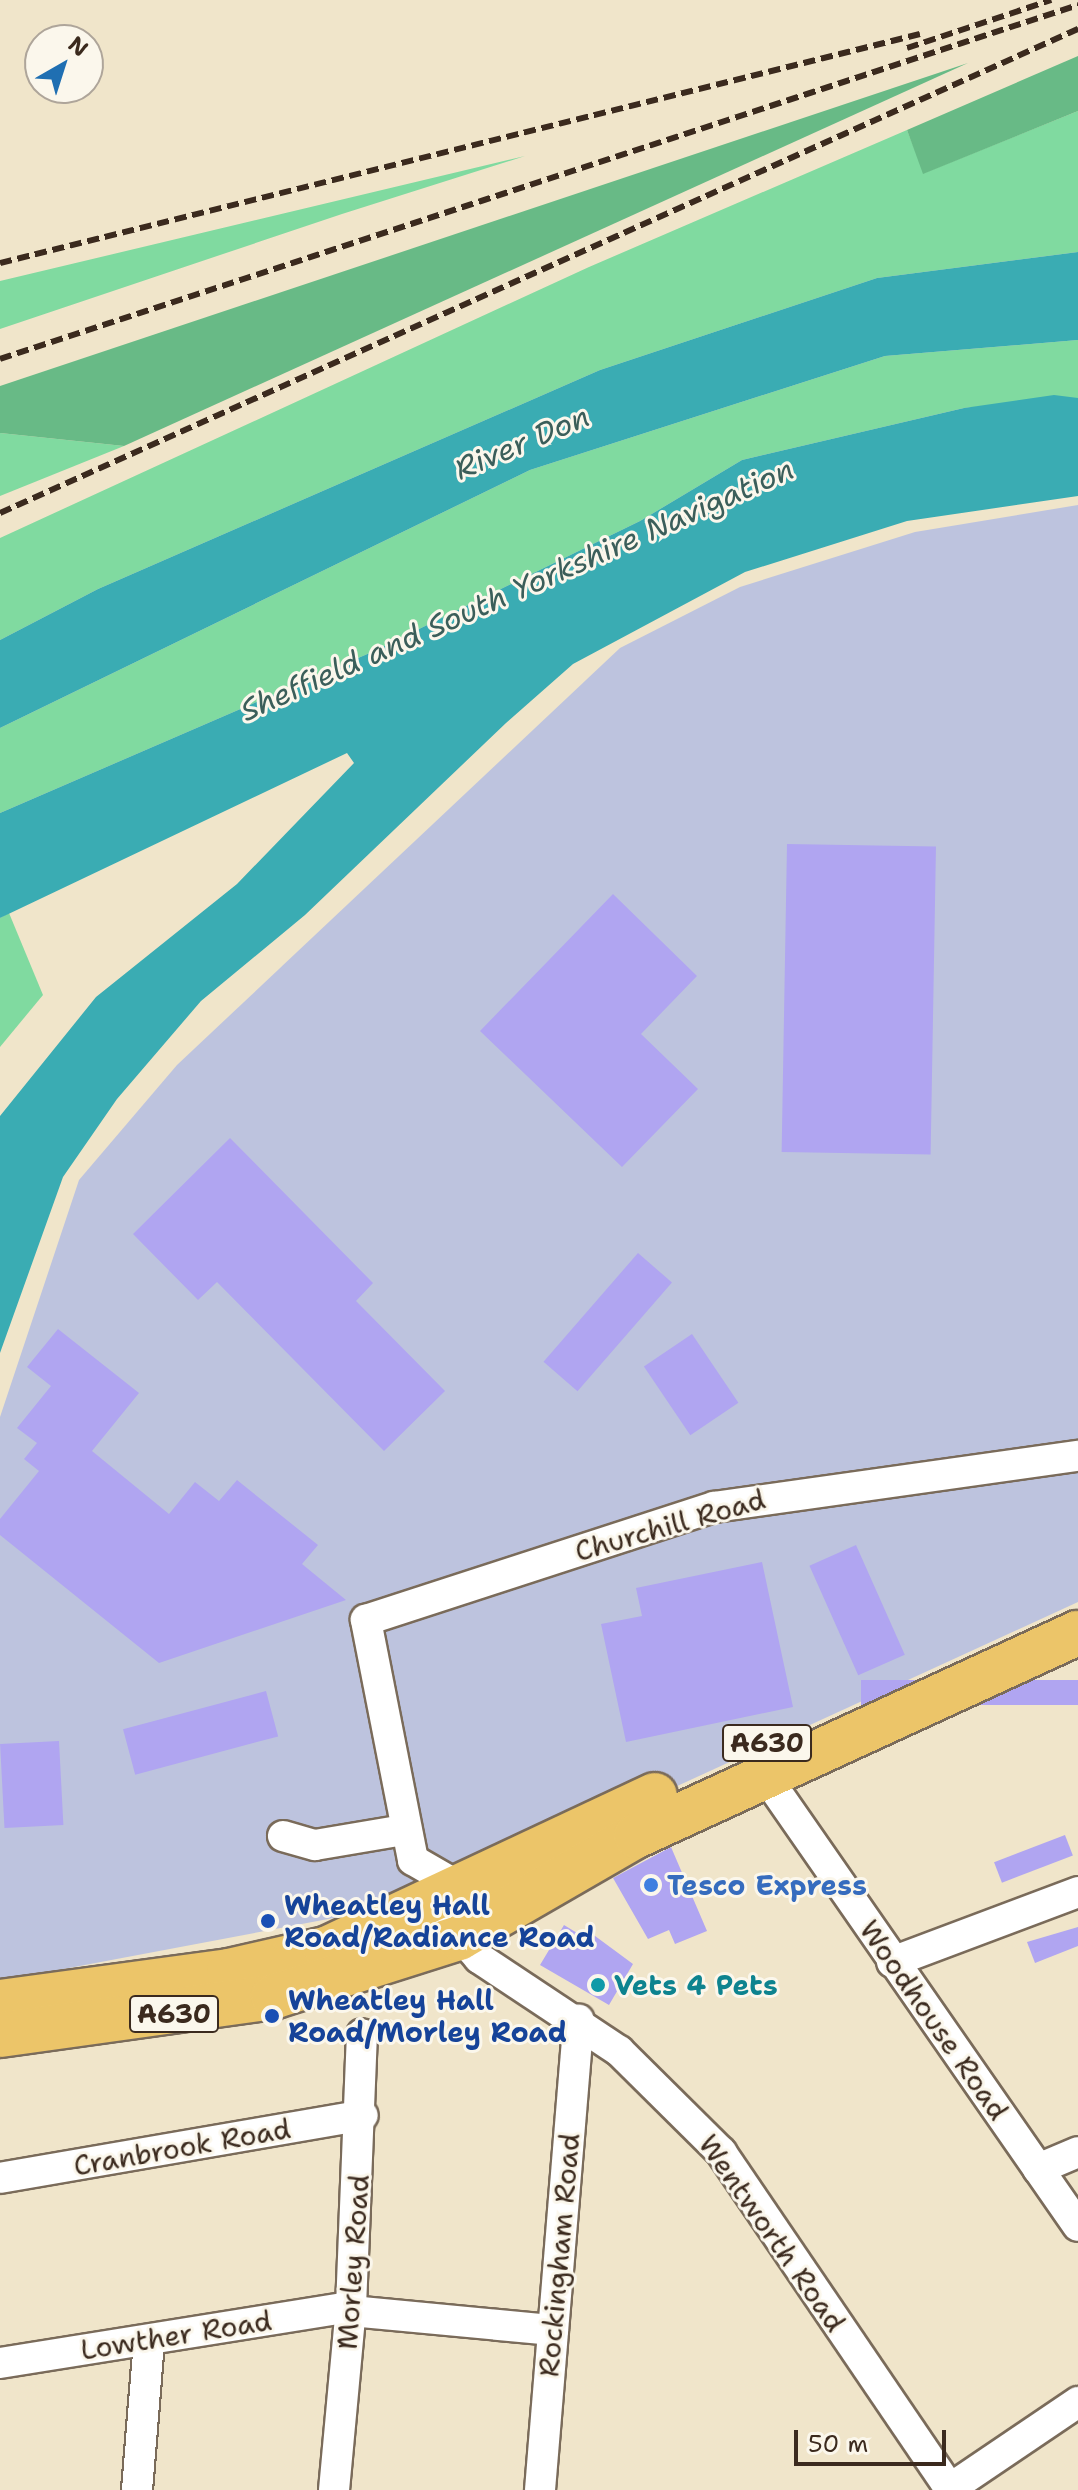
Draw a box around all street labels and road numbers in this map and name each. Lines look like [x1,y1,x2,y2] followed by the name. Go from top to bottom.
[571,1482,769,1568] street label: Churchill Road
[721,1721,813,1765] road number: A630
[852,1914,1016,2126] street label: Woodhouse Road
[128,1992,220,2036] road number: A630
[71,2111,293,2183] street label: Cranbrook Road
[692,2128,852,2338] street label: Wentworth Road
[532,2132,586,2378] street label: Rockingham Road
[330,2173,376,2351] street label: Morley Road
[78,2303,274,2367] street label: Lowther Road

